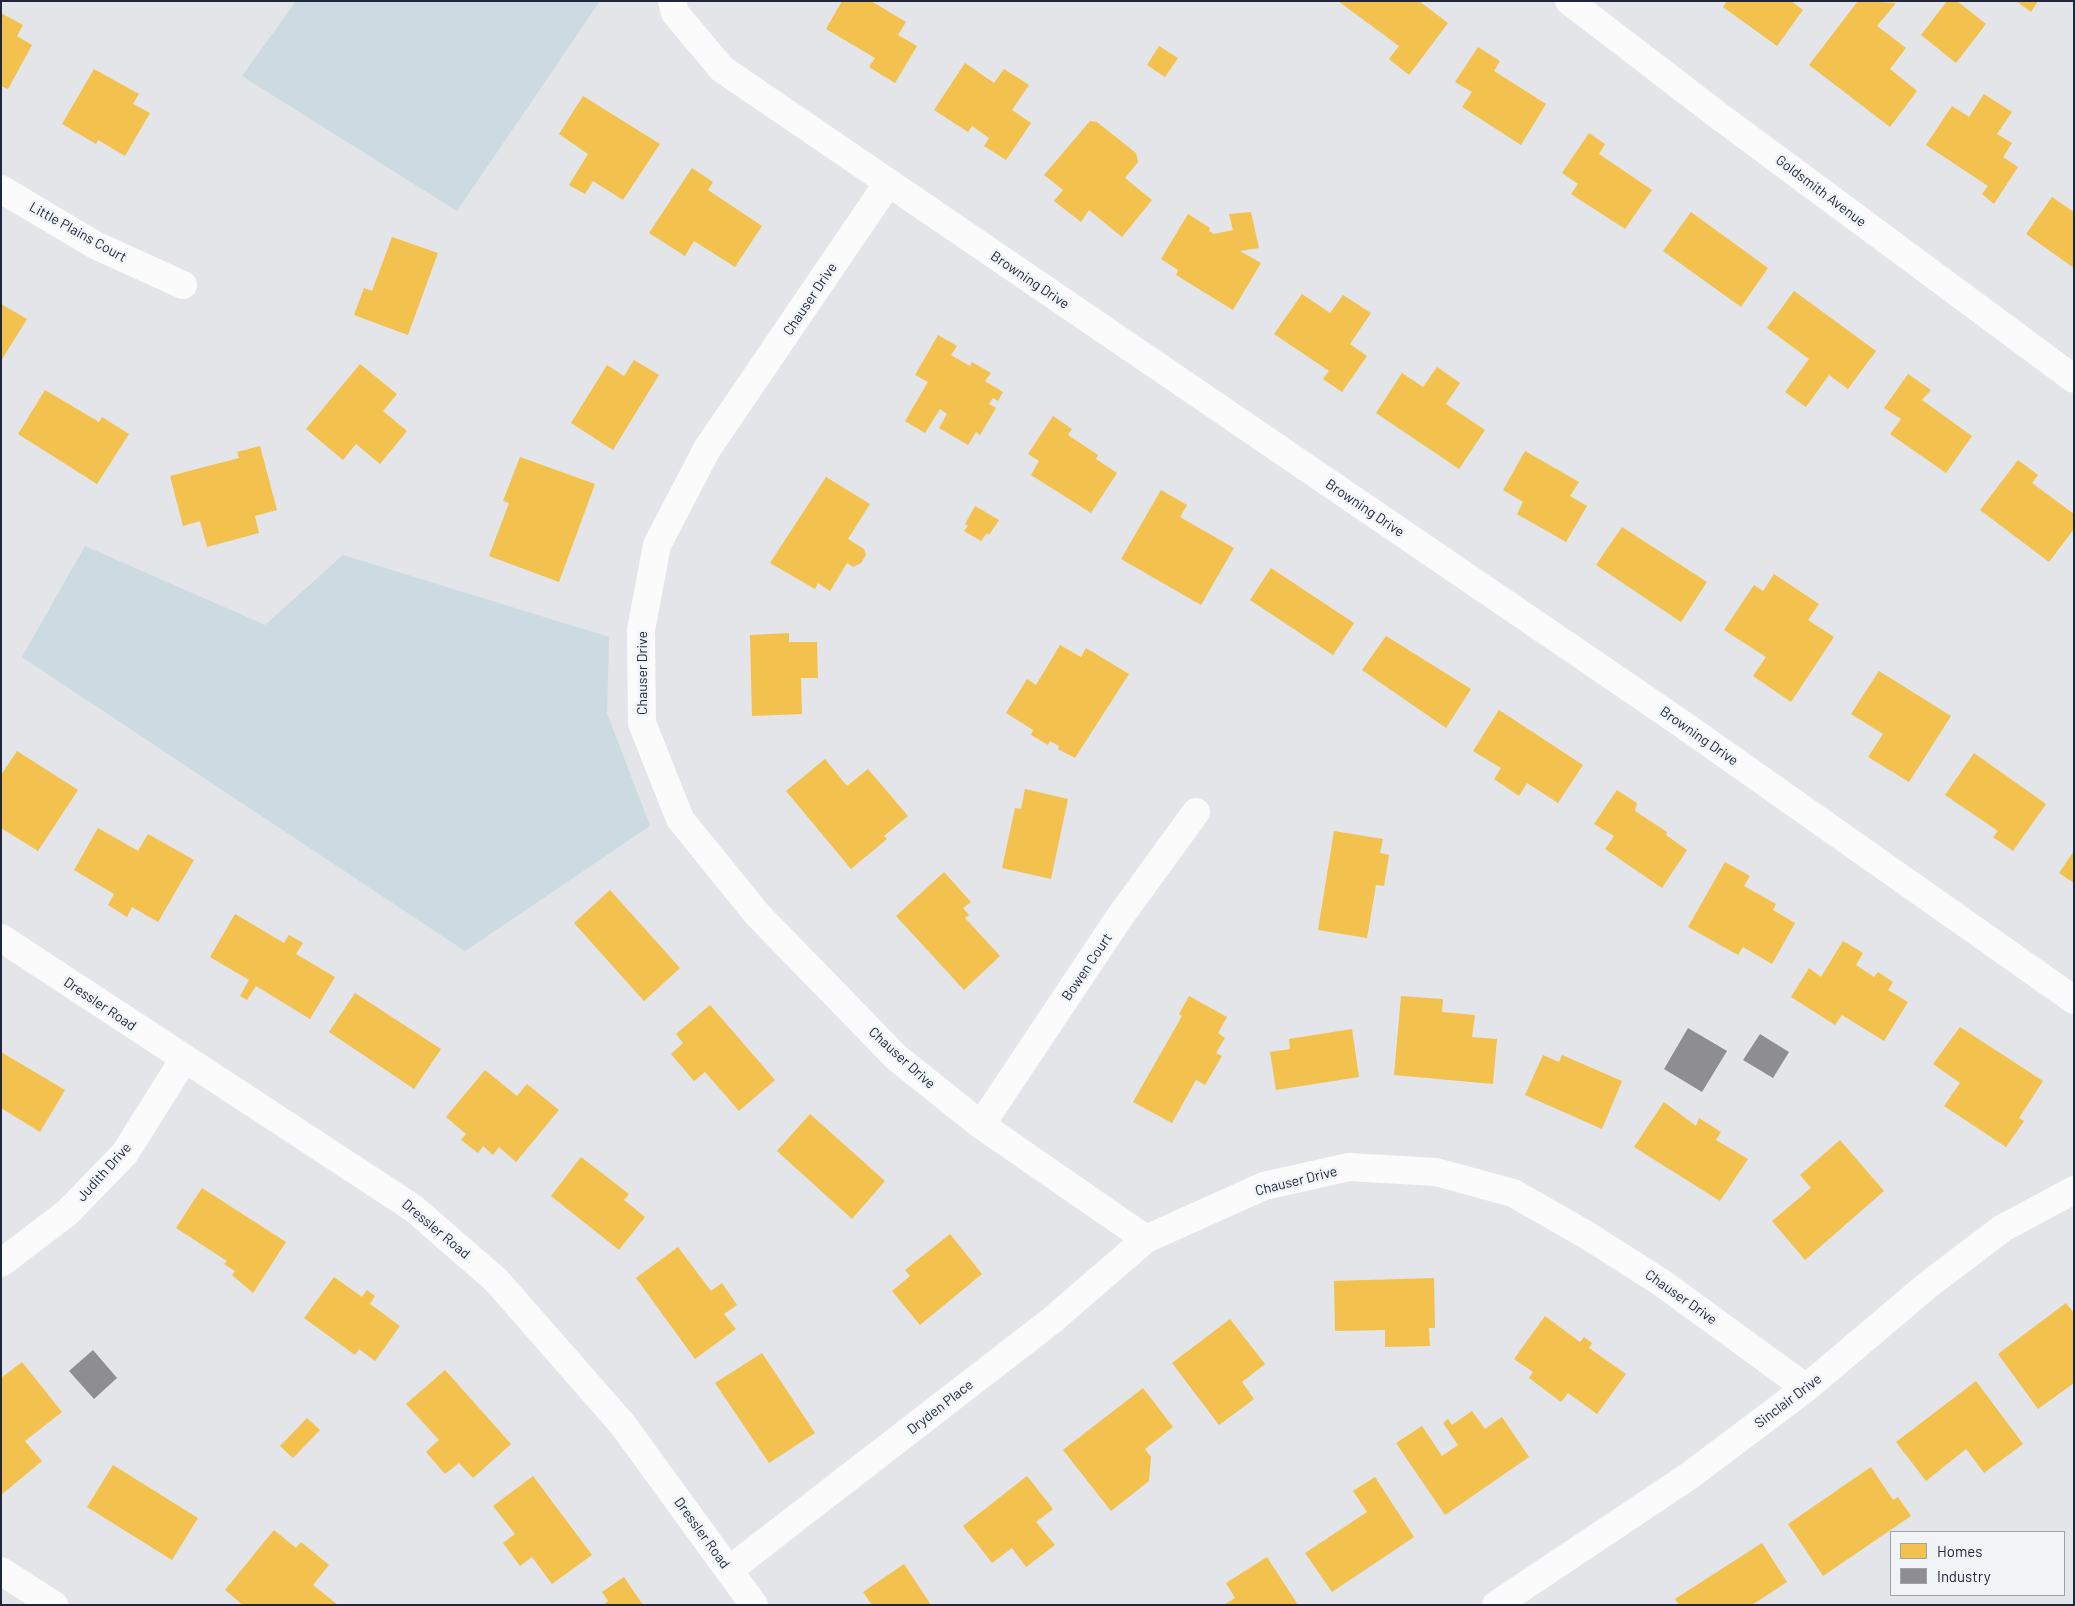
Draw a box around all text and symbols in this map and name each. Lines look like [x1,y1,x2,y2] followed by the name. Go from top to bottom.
[1772,152,1870,230] street label: Goldsmith Avenue
[26,198,130,266] street label: Little Plains Court
[987,247,1073,313] street label: Browning Drive
[780,259,840,339] street label: Chauser Drive
[1322,475,1408,541] street label: Browning Drive
[634,631,650,715] street label: Chauser Drive
[1657,703,1741,769] street label: Browning Drive
[1058,930,1116,1004] street label: Bowen Court
[61,974,139,1034] street label: Dressler Road
[865,1024,939,1092] street label: Chauser Drive
[73,1139,135,1205] street label: Judith Drive
[1253,1163,1339,1199] street label: Chauser Drive
[399,1196,473,1262] street label: Dressler Road
[1642,1266,1720,1328] street label: Chauser Drive
[1751,1370,1825,1432] street label: Sinclair Drive
[904,1376,976,1438] street label: Dryden Place
[671,1494,733,1572] street label: Dressler Road
[1890,1531,2065,1596] legend
[1937,1542,1982,1560] text: Homes
[1937,1567,1991,1585] text: Industry

